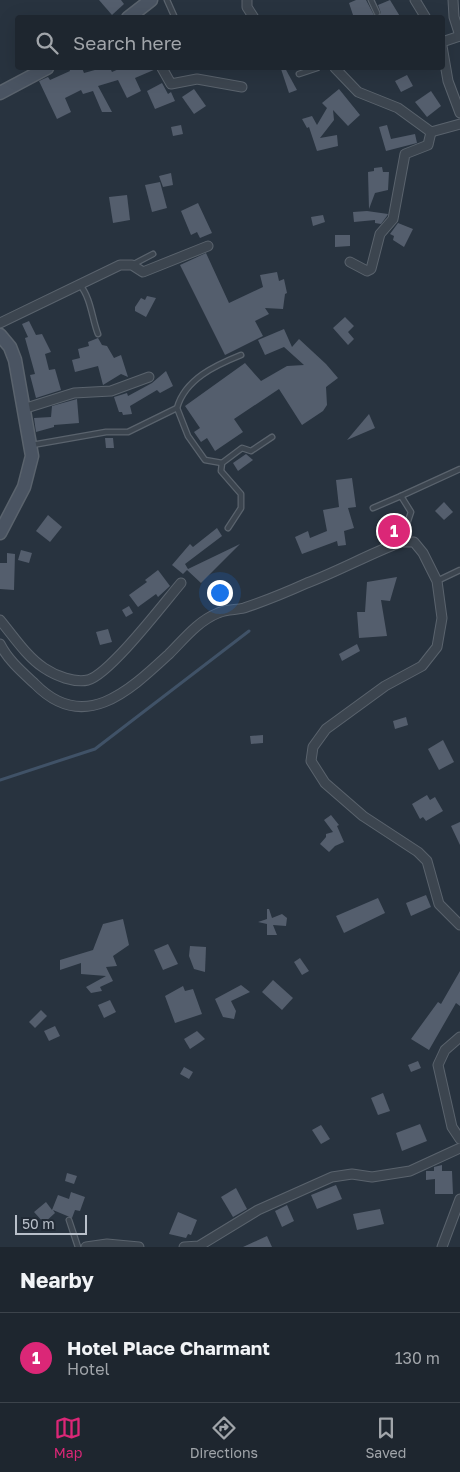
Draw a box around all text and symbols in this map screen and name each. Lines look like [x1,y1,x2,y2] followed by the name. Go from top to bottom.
[15,15,445,70] search box
[33,29,61,57] icon: search
[73,31,182,54] text: Search here
[378,512,410,550] pin: 1
[207,580,233,606] your location
[15,1212,88,1235] scale bar
[22,1215,55,1232] text: 50 m
[20,1267,94,1293] text: Nearby
[67,1336,270,1359] text: Hotel Place Charmant
[32,1348,40,1368] text: 1
[395,1348,440,1368] text: 130 m
[67,1359,110,1379] text: Hotel
[54,1414,82,1461] tab: Map
[190,1414,258,1461] tab: Directions
[365,1414,406,1461] tab: Saved

